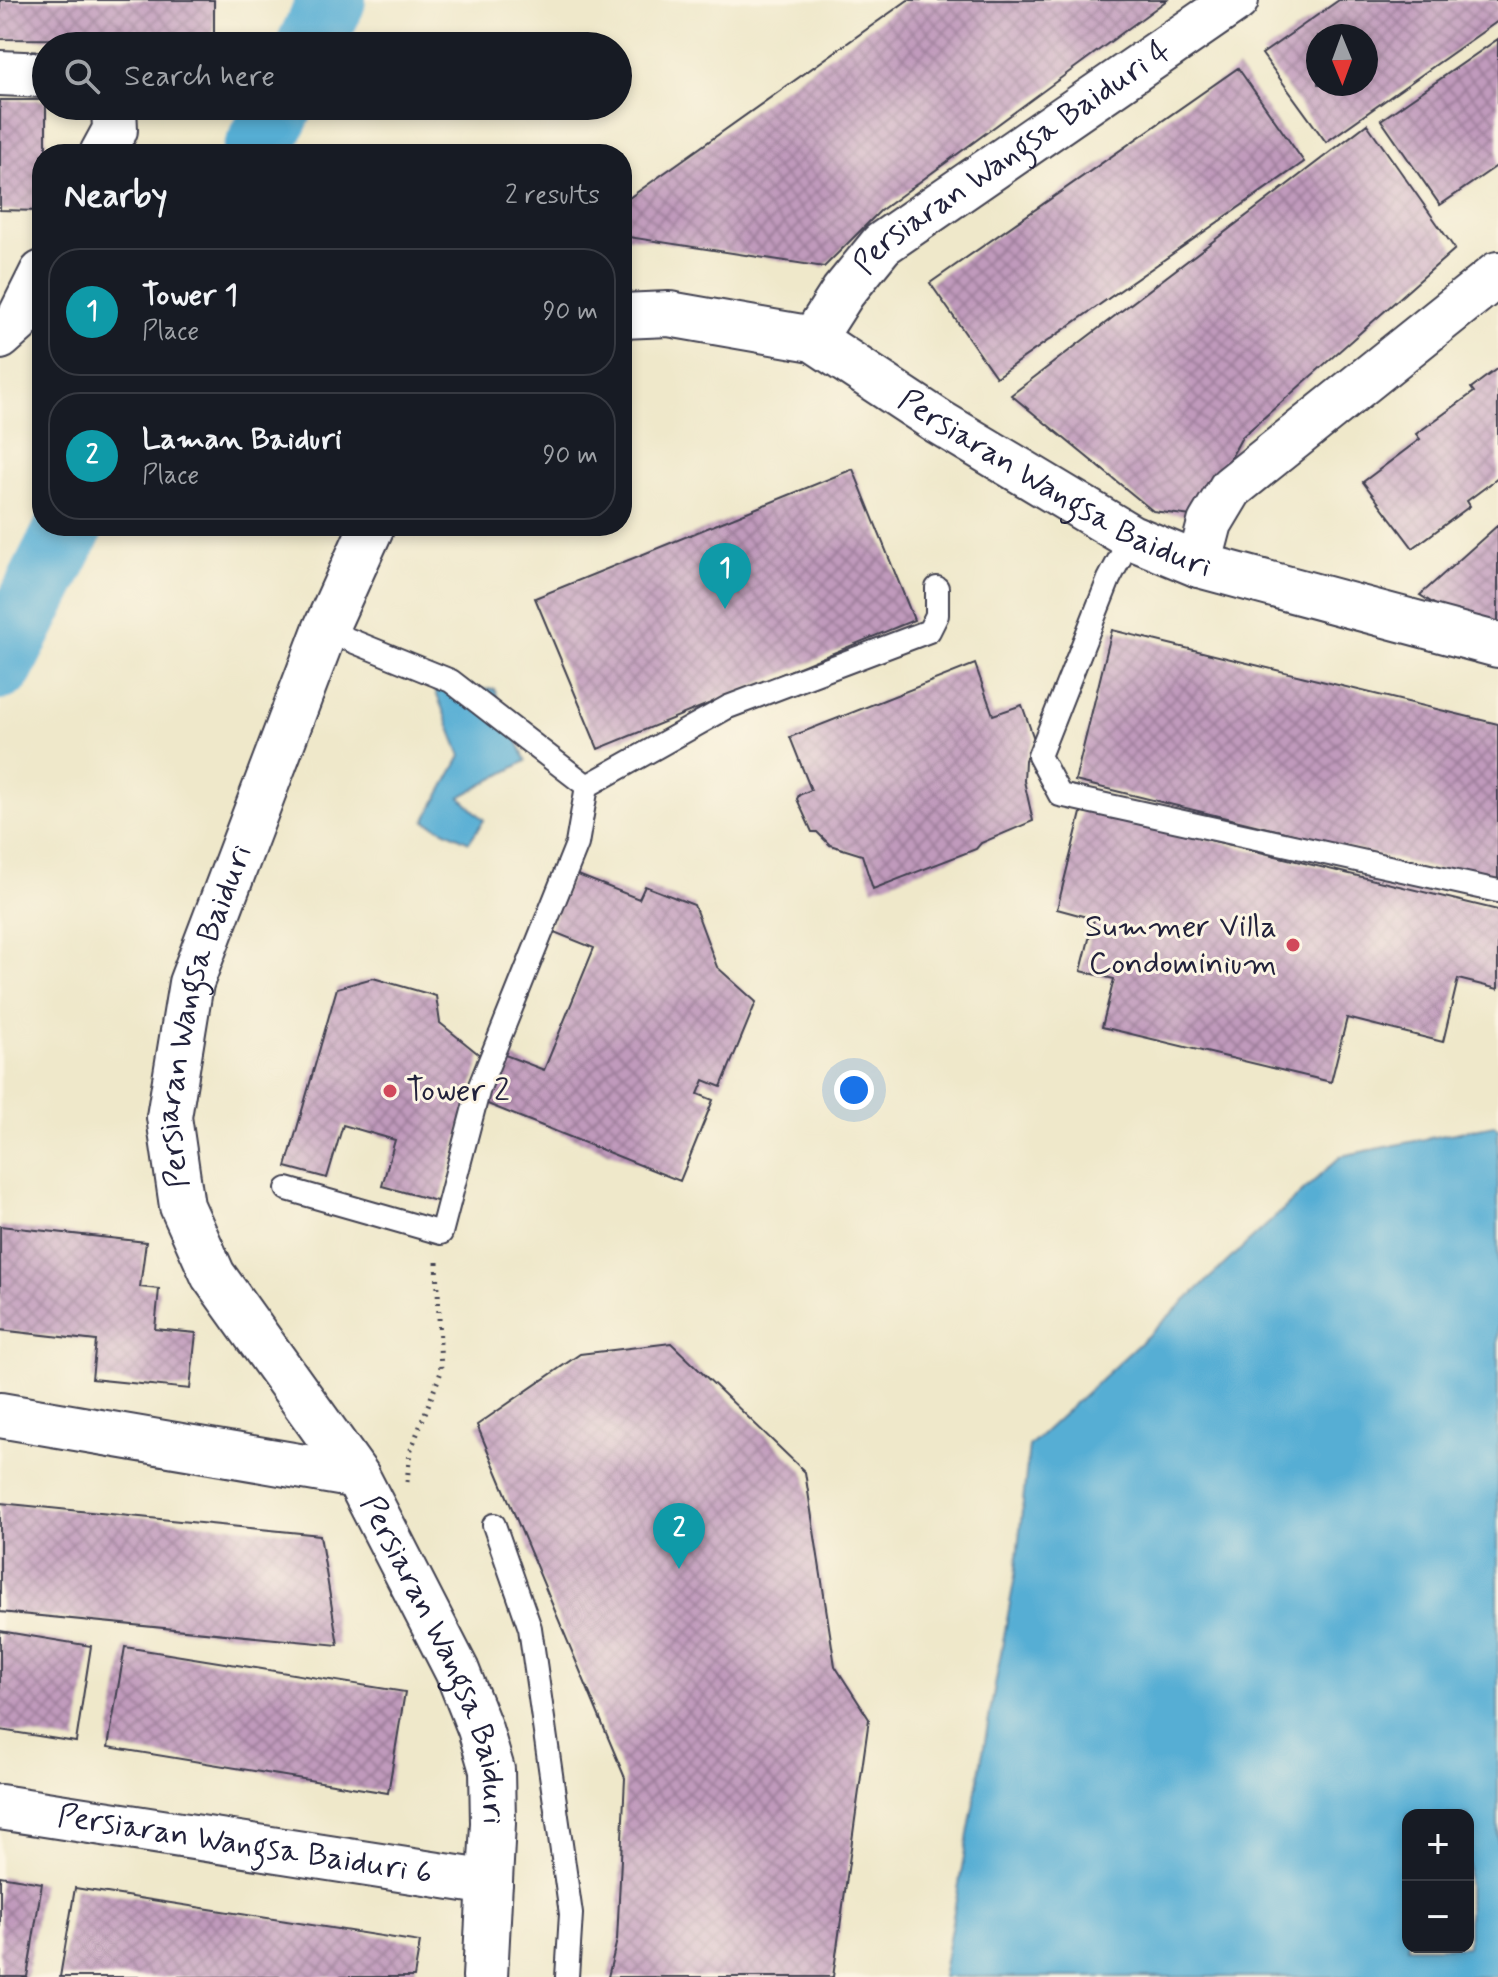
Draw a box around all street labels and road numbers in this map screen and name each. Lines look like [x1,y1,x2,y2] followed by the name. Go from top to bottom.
[844,30,1179,284] street label: Persiaran Wangsa Baiduri 4
[890,380,1215,588] street label: Persiaran Wangsa Baiduri
[147,839,262,1191] street label: Persiaran Wangsa Baiduri
[350,1489,514,1825] street label: Persiaran Wangsa Baiduri
[55,1795,435,1895] street label: Persiaran Wangsa Baiduri 6

